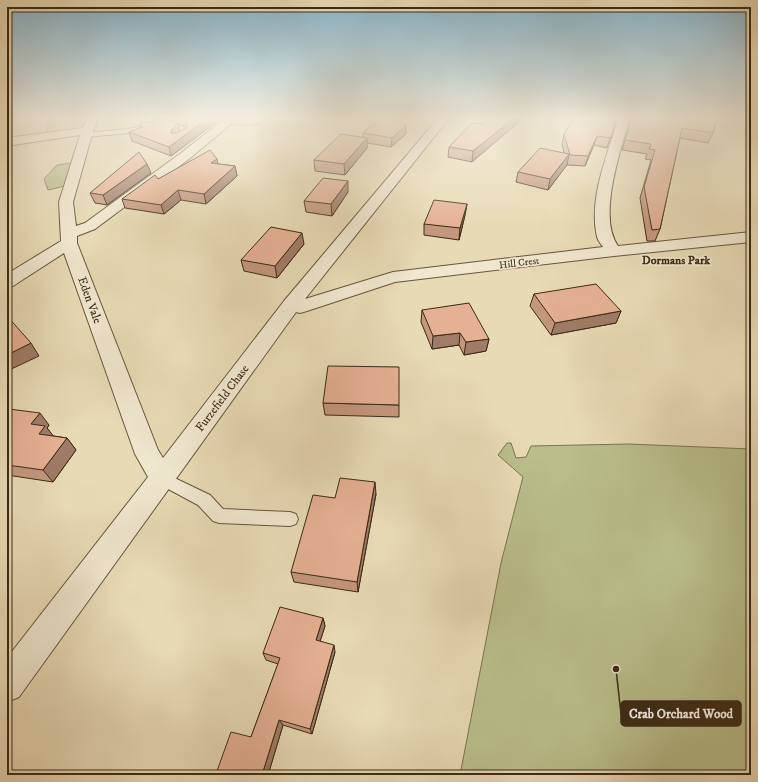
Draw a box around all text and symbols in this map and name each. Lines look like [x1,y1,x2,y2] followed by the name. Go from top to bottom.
[642,253,711,268] district label: Dormans Park
[498,255,540,271] street label: Hill Crest
[74,275,105,326] street label: Eden Vale
[192,362,252,435] street label: Furzefield Chase
[621,701,741,726] callout: Crab Orchard Wood
[629,706,734,722] text: Crab Orchard Wood

